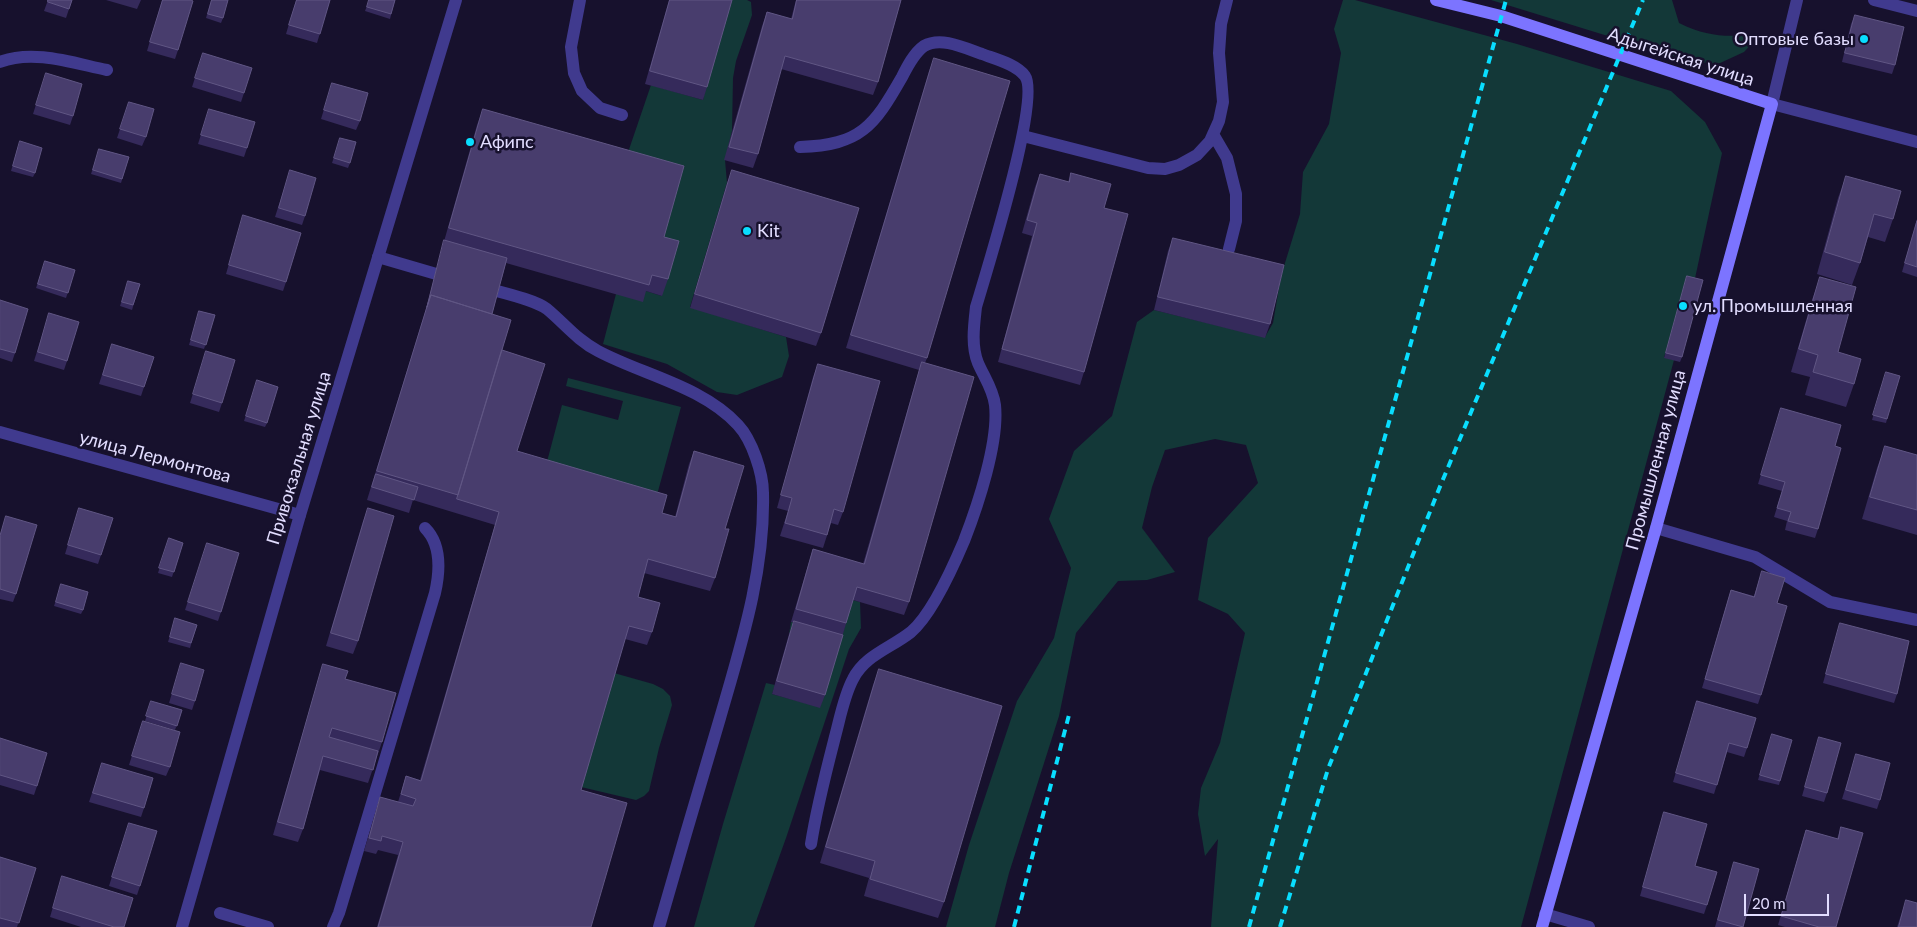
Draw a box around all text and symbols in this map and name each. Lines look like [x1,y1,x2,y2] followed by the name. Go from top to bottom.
[1605,23,1757,91] street label: Адыгейская улица
[1734,28,1854,50] place label: Оптовые базы
[1858,33,1870,45] marker: Оптовые базы
[480,131,534,153] place label: Афипс
[464,136,476,148] marker: Афипс
[757,220,780,242] place label: Kit
[741,225,753,237] marker: Kit
[1693,295,1853,317] place label: ул. Промышленная
[1677,300,1689,312] marker: ул. Промышленная
[1622,367,1690,553] street label: Промышленная улица
[262,369,336,547] street label: Привокзальная улица
[77,426,233,488] street label: улица Лермонтова
[1747,884,1832,916] scale bar
[1752,894,1786,912] text: 20 m

